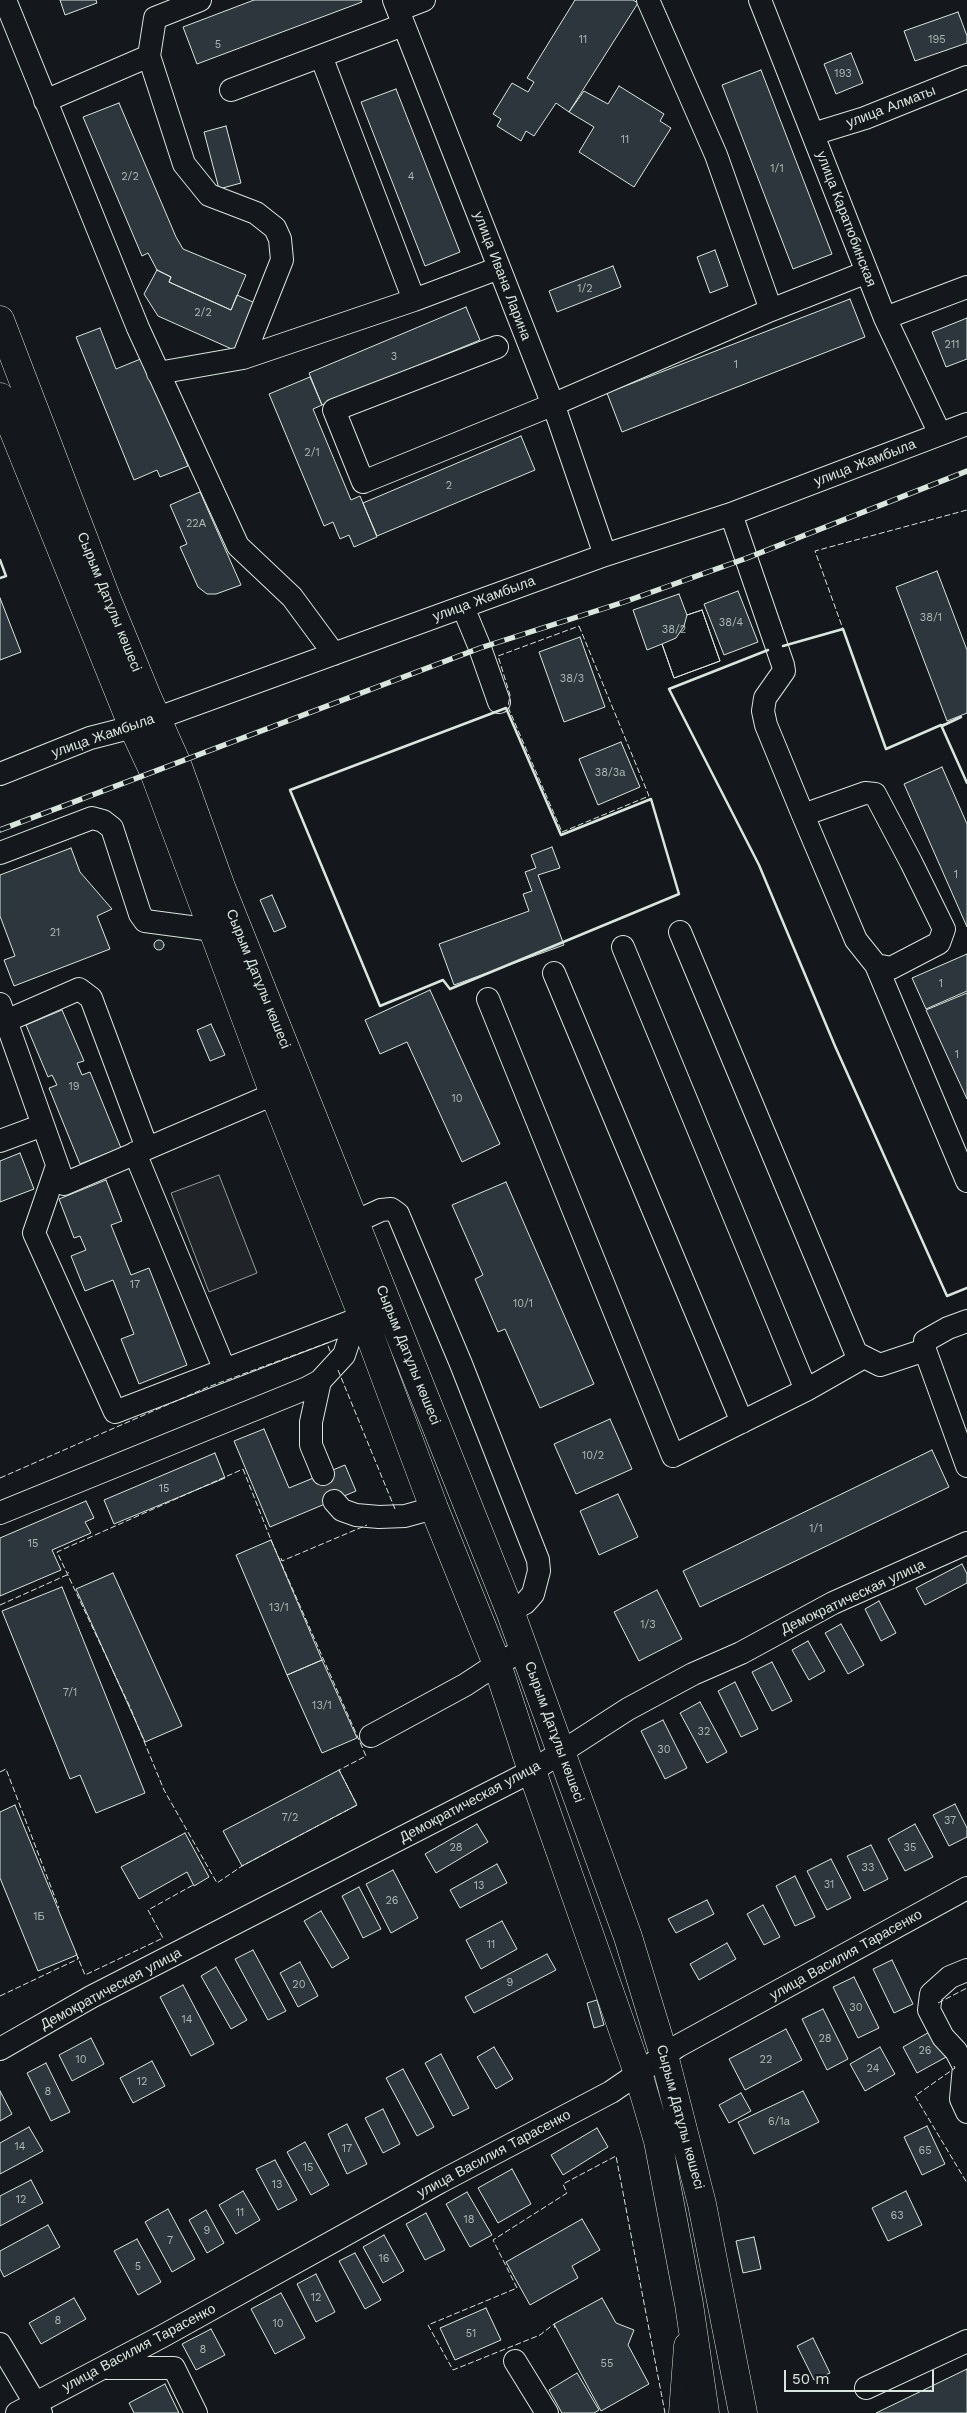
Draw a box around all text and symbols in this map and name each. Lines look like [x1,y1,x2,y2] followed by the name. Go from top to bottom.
[579,33,587,47] house number: 11
[928,33,946,47] house number: 195
[215,38,221,52] house number: 5
[834,67,852,81] house number: 193
[844,82,938,132] street label: улица Алматы
[621,133,629,147] house number: 11
[812,149,880,289] street label: улица Каратюбинская
[770,162,784,176] house number: 1/1
[121,170,139,184] house number: 2/2
[408,170,414,184] house number: 4
[470,209,534,343] street label: улица Ивана Ларина
[577,282,593,296] house number: 1/2
[194,306,212,320] house number: 2/2
[945,338,959,352] house number: 211
[391,350,397,364] house number: 3
[734,358,738,372] house number: 1
[812,436,918,490] street label: улица Жамбыла
[304,446,320,460] house number: 2/1
[446,479,452,493] house number: 2
[186,517,206,531] house number: 22А
[73,530,145,674] street label: Сырым Датұлы көшесі
[431,573,537,625] street label: улица Жамбыла
[920,611,942,625] house number: 38/1
[719,616,743,630] house number: 38/4
[662,623,686,637] house number: 38/2
[560,672,584,686] house number: 38/3
[49,711,157,761] street label: улица Жамбыла
[595,766,625,780] house number: 38/3а
[954,868,958,882] house number: 1
[222,907,294,1051] street label: Сырым Датұлы көшесі
[50,926,60,940] house number: 21
[939,977,943,991] house number: 1
[955,1048,959,1062] house number: 1
[68,1080,80,1094] house number: 19
[451,1092,463,1106] house number: 10
[130,1278,140,1292] house number: 17
[372,1283,444,1427] street label: Сырым Датұлы көшесі
[513,1297,533,1311] house number: 10/1
[582,1449,604,1463] house number: 10/2
[159,1482,169,1496] house number: 15
[809,1522,823,1536] house number: 1/1
[28,1537,38,1551] house number: 15
[778,1556,928,1638] street label: Демократическая улица
[269,1601,289,1615] house number: 13/1
[640,1618,656,1632] house number: 1/3
[521,1659,587,1805] street label: Сырым Датұлы көшесі
[63,1686,77,1700] house number: 7/1
[312,1699,332,1713] house number: 13/1
[698,1725,710,1739] house number: 32
[657,1743,671,1757] house number: 30
[397,1758,543,1846] street label: Демократическая улица
[282,1811,298,1825] house number: 7/2
[944,1814,956,1828] house number: 37
[449,1841,463,1855] house number: 28
[904,1841,916,1855] house number: 35
[862,1861,874,1875] house number: 33
[824,1878,834,1892] house number: 31
[474,1879,484,1893] house number: 13
[385,1894,399,1908] house number: 26
[767,1906,925,2004] street label: улица Василия Тарасенко
[33,1910,45,1924] house number: 1Б
[487,1938,495,1952] house number: 11
[38,1945,184,2033] street label: Демократическая улица
[507,1976,513,1990] house number: 9
[292,1978,306,1992] house number: 20
[849,2001,863,2015] house number: 30
[181,2013,193,2027] house number: 14
[818,2032,832,2046] house number: 28
[653,2043,707,2191] street label: Сырым Датұлы көшесі
[918,2044,932,2058] house number: 26
[75,2053,87,2067] house number: 10
[760,2053,772,2067] house number: 22
[867,2062,879,2076] house number: 24
[137,2075,147,2089] house number: 12
[45,2085,51,2099] house number: 8
[414,2106,574,2202] street label: улица Василия Тарасенко
[768,2115,790,2129] house number: 6/1а
[14,2140,26,2154] house number: 14
[342,2142,352,2156] house number: 17
[918,2144,932,2158] house number: 65
[303,2161,313,2175] house number: 15
[272,2178,282,2192] house number: 13
[16,2193,26,2207] house number: 12
[236,2206,244,2220] house number: 11
[890,2209,904,2223] house number: 63
[463,2213,475,2227] house number: 18
[204,2224,210,2238] house number: 9
[167,2234,173,2248] house number: 7
[379,2252,389,2266] house number: 16
[135,2260,141,2274] house number: 5
[311,2291,321,2305] house number: 12
[59,2300,219,2396] street label: улица Василия Тарасенко
[55,2314,61,2328] house number: 8
[272,2317,284,2331] house number: 10
[466,2327,476,2341] house number: 51
[200,2343,206,2357] house number: 8
[601,2357,613,2371] house number: 55
[787,2360,937,2392] scale bar
[792,2370,829,2388] text: 50 m

